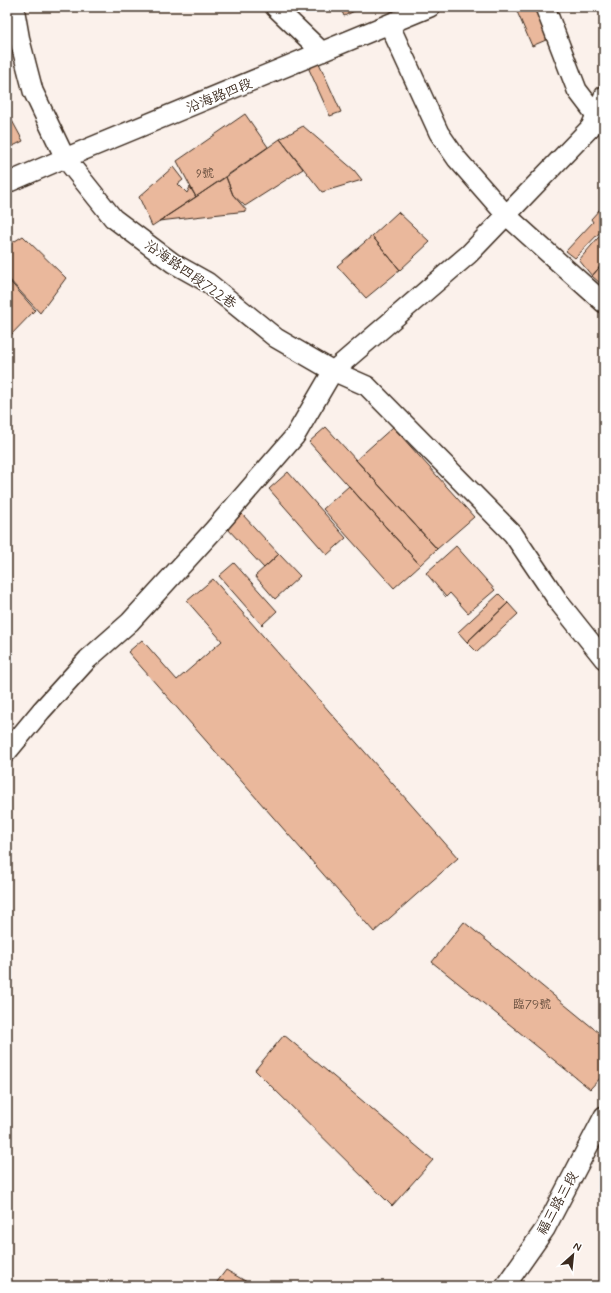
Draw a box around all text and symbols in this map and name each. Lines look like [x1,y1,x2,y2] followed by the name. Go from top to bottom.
[184,74,255,117] street label: 沿海路四段
[196,166,214,182] house number: 9號
[141,236,241,314] street label: 沿海路四段722巷
[513,997,551,1013] house number: 臨79號
[533,1169,583,1238] street label: 福三路三段
[553,1235,593,1275] north arrow
[571,1239,584,1255] text: N

